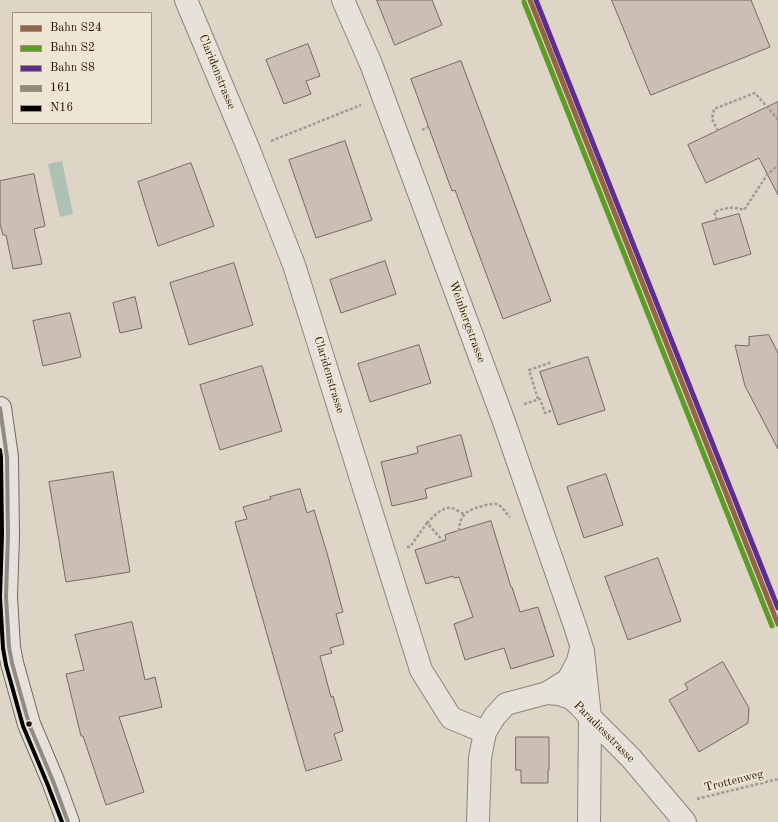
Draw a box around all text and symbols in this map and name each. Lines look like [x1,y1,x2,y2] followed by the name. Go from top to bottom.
[12,12,152,124] legend
[50,22,102,34] text: Bahn S24
[195,32,239,112] street label: Claridenstrasse
[50,42,95,54] text: Bahn S2
[50,62,95,74] text: Bahn S8
[50,82,71,94] text: 161
[50,102,73,114] text: N16
[446,279,488,365] street label: Weinbergstrasse
[310,335,348,415] street label: Claridenstrasse
[570,698,638,766] street label: Paradiesstrasse
[24,719,34,729] unlabelled marker
[703,767,765,795] street label: Trottenweg

